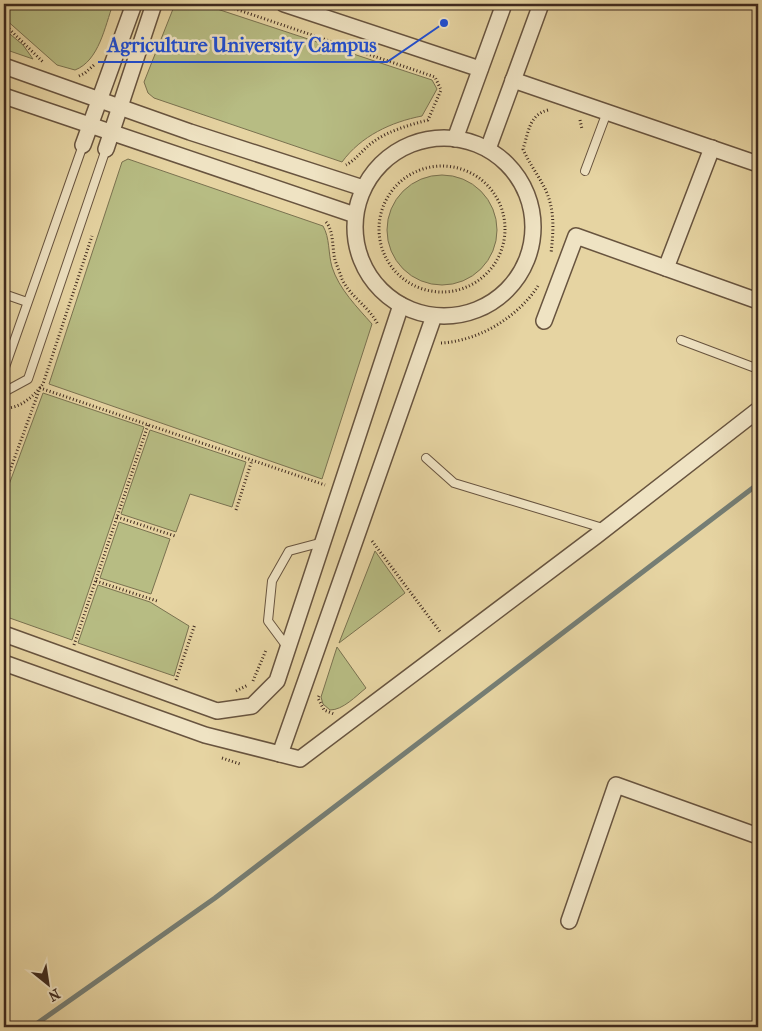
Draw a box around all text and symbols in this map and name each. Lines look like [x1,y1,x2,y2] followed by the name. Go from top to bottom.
[98,27,387,62] callout: Agriculture University Campus
[105,34,377,57] text: Agriculture University Campus
[22,958,72,1008] north arrow
[45,985,63,1005] text: N

